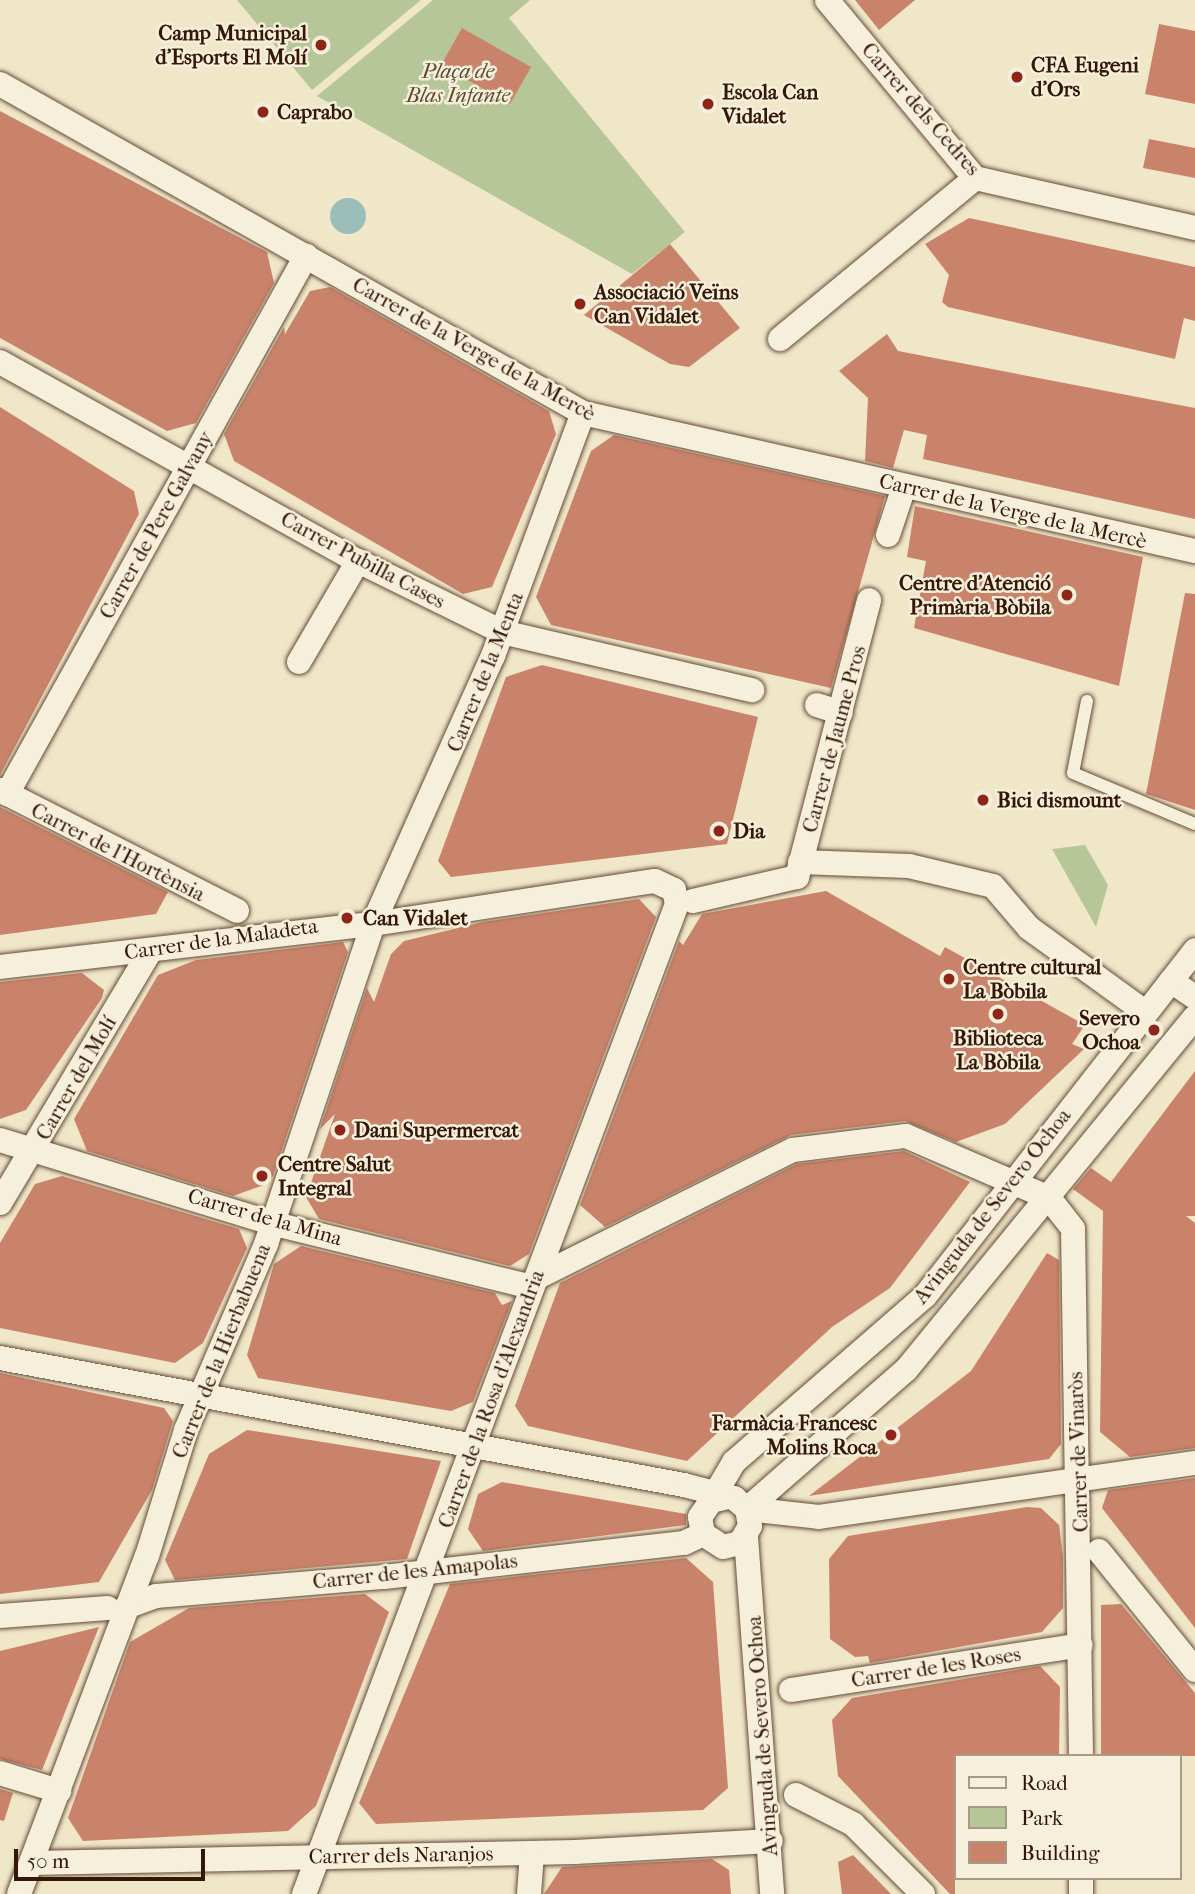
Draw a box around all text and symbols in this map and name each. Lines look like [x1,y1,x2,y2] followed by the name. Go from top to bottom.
[155,20,307,70] place label: Camp Municipal d’Esports El Molí
[313,37,329,53] marker: Camp Municipal d’Esports El Molí
[856,37,986,181] street label: Carrer dels Cedres
[1031,52,1139,102] place label: CFA Eugeni d'Ors
[406,58,510,108] park label: Plaça de Blas Infante
[1009,69,1025,85] marker: CFA Eugeni d'Ors
[722,79,818,129] place label: Escola Can Vidalet
[700,96,716,112] marker: Escola Can Vidalet
[277,99,352,125] place label: Caprabo
[255,104,271,120] marker: Caprabo
[348,272,600,426] street label: Carrer de la Verge de la Mercè
[594,279,738,329] place label: Associació Veïns Can Vidalet
[572,296,588,312] marker: Associació Veïns Can Vidalet
[94,427,218,623] street label: Carrer de Pere Galvany
[877,468,1149,554] street label: Carrer de la Verge de la Mercè
[277,506,449,614] street label: Carrer Pubilla Cases
[899,570,1051,620] place label: Centre d'Atenció Primària Bòbila
[1057,585,1077,605] marker: Centre d'Atenció Primària Bòbila
[441,588,529,756] street label: Carrer de la Menta
[797,643,871,835] street label: Carrer de Jaume Pros
[997,787,1121,813] place label: Bici dismount
[975,792,991,808] marker: Bici dismount
[27,797,209,907] street label: Carrer de l'Hortènsia
[733,818,765,844] place label: Dia
[711,823,727,839] marker: Dia
[363,905,468,931] place label: Can Vidalet
[337,908,357,928] marker: Can Vidalet
[123,913,319,965] street label: Carrer de la Maladeta
[963,954,1101,1004] place label: Centre cultural La Bòbila
[941,971,957,987] marker: Centre cultural La Bòbila
[1079,1005,1140,1055] place label: Severo Ochoa
[990,1006,1006,1022] marker: Biblioteca La Bòbila
[30,1012,122,1144] street label: Carrer del Molí
[1146,1022,1162,1038] marker: Severo Ochoa
[953,1025,1043,1075] place label: Biblioteca La Bòbila
[908,1103,1076,1309] street label: Avinguda de Severo Ochoa
[354,1117,519,1143] place label: Dani Supermercat
[332,1122,348,1138] marker: Dani Supermercat
[278,1151,391,1201] place label: Centre Salut Integral
[252,1166,272,1186] marker: Centre Salut Integral
[185,1183,345,1251] street label: Carrer de la Mina
[166,1240,276,1462] street label: Carrer de la Hierbabuena
[432,1266,550,1532] street label: Carrer de la Rosa d'Alexandria
[1063,1371,1093,1533] street label: Carrer de Vinaròs
[712,1410,877,1460] place label: Farmàcia Francesc Molins Roca
[883,1427,899,1443] marker: Farmàcia Francesc Molins Roca
[311,1548,519,1594] street label: Carrer de les Amapolas
[741,1615,783,1857] street label: Avinguda de Severo Ochoa
[849,1641,1023,1693] street label: Carrer de les Roses
[954,1754,1181,1880] legend
[1021,1771,1068,1795] text: Road
[1021,1806,1063,1830] text: Park
[18,1834,208,1878] scale bar
[308,1841,494,1869] street label: Carrer dels Naranjos
[1021,1841,1099,1865] text: Building
[27,1849,70,1873] text: 50 m

